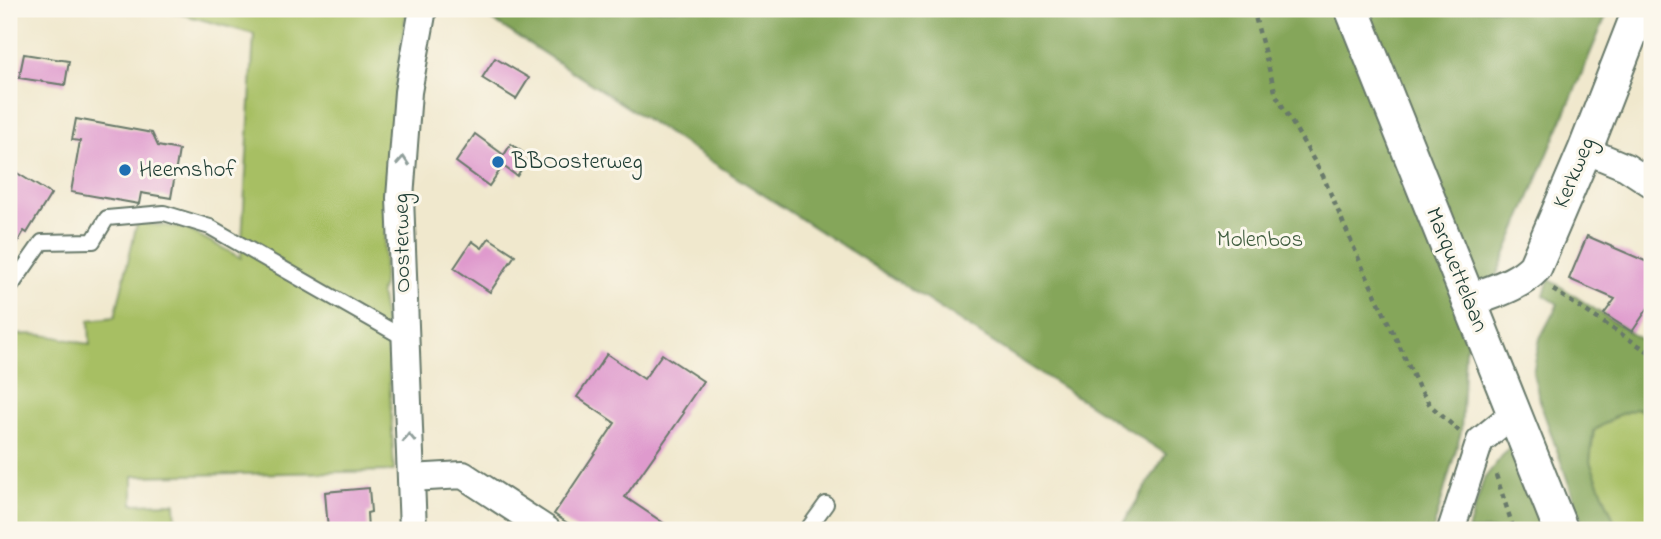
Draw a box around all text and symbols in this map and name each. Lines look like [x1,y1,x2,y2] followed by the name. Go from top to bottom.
[1545,132,1606,214] street label: Kerkweg
[511,146,643,180] place label: BBOosterweg
[139,154,236,187] place label: Heemshof
[490,154,506,170] marker: BBOosterweg
[395,156,410,167] one-way arrow
[117,162,133,178] marker: Heemshof
[386,193,421,293] street label: Oosterweg
[1416,202,1496,338] street label: Marquettelaan
[1217,224,1303,257] park label: Molenbos
[402,432,417,443] one-way arrow

